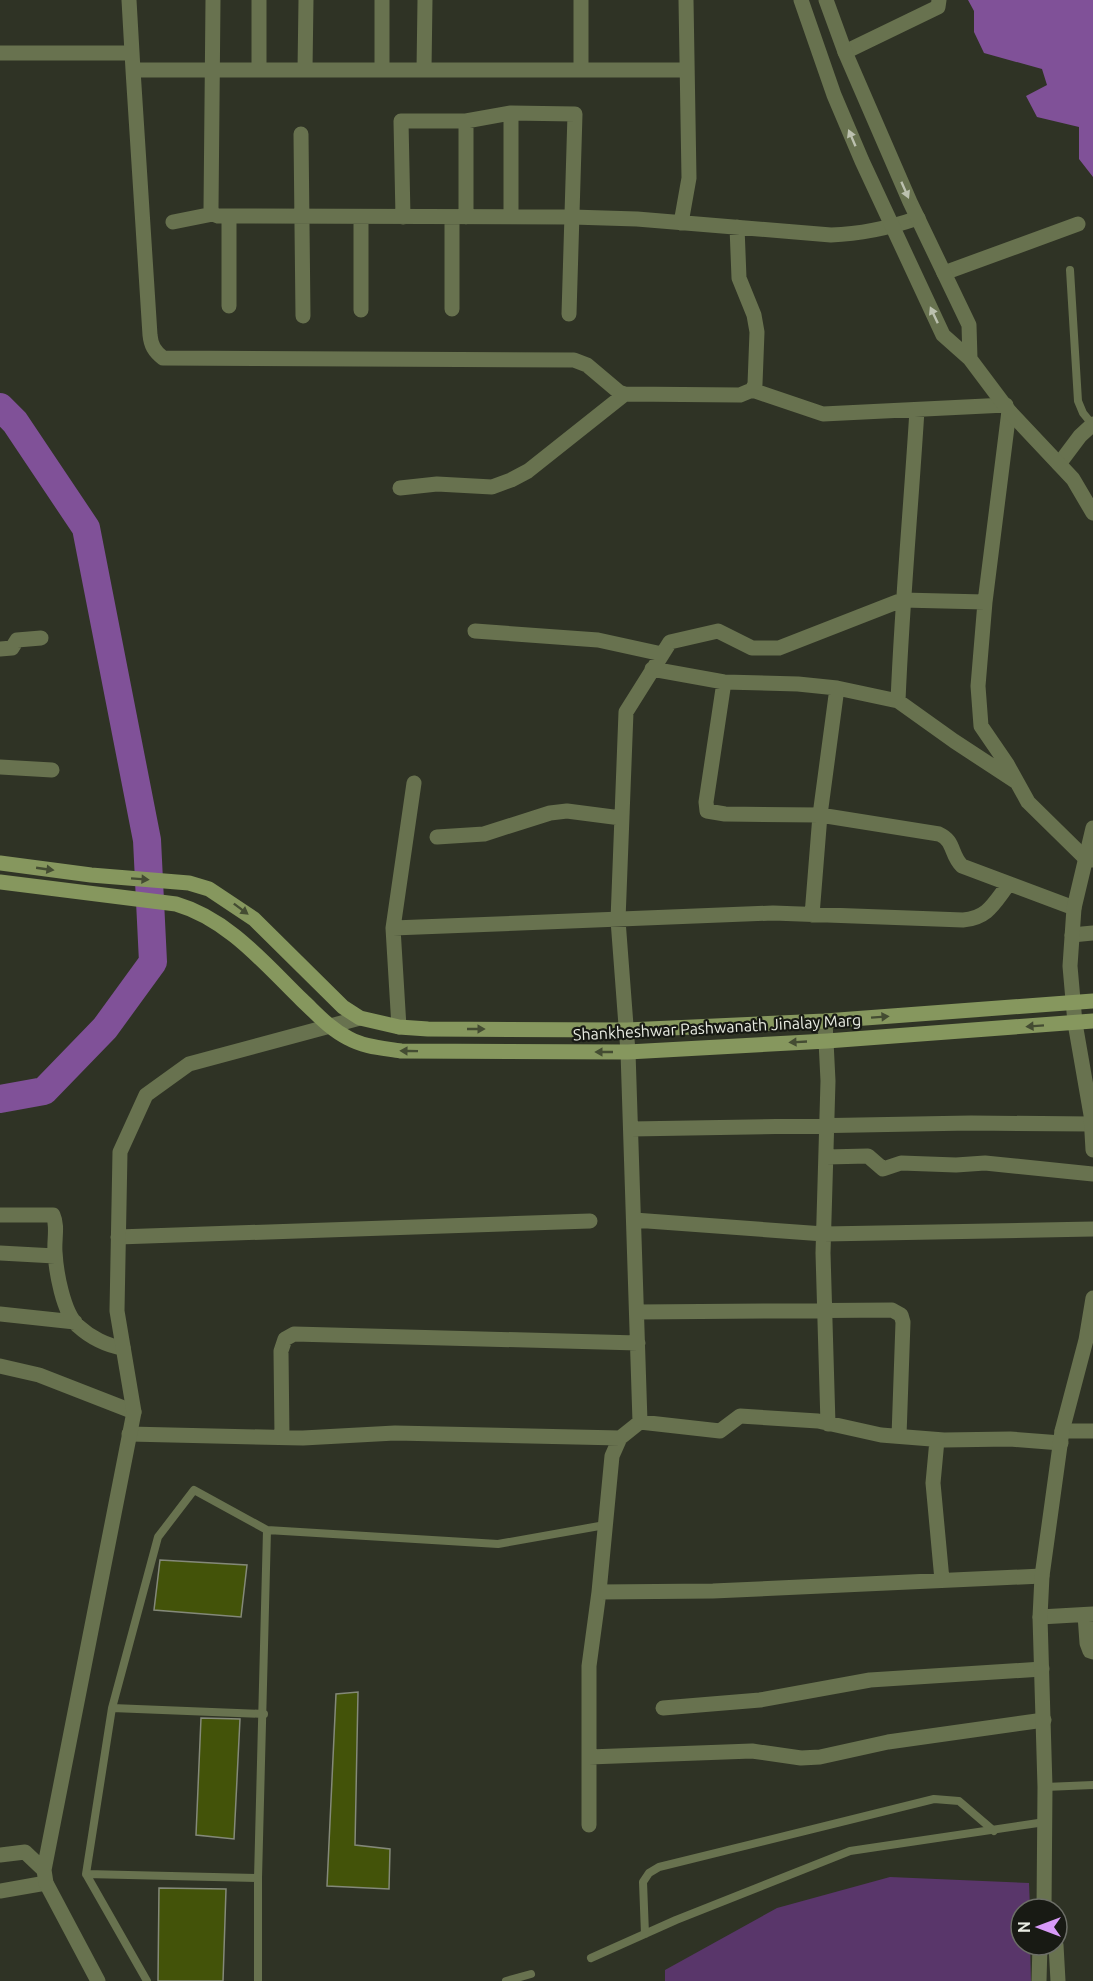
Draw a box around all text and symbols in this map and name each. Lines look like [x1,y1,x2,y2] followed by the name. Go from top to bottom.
[847,129,856,147] one-way arrow
[900,181,910,199] one-way arrow
[929,307,938,324] one-way arrow
[36,865,55,874] one-way arrow
[130,874,149,884] one-way arrow
[232,903,248,915] one-way arrow
[573,1010,861,1044] street label: Shankheshwar Pashwanath Jinalay Marg
[871,1012,890,1022] one-way arrow
[1025,1021,1044,1031] one-way arrow
[466,1024,485,1034] one-way arrow
[789,1038,808,1047] one-way arrow
[399,1046,418,1055] one-way arrow
[594,1047,613,1057] one-way arrow
[1009,1897,1069,1957] north arrow
[1015,1921,1033,1933] text: N

